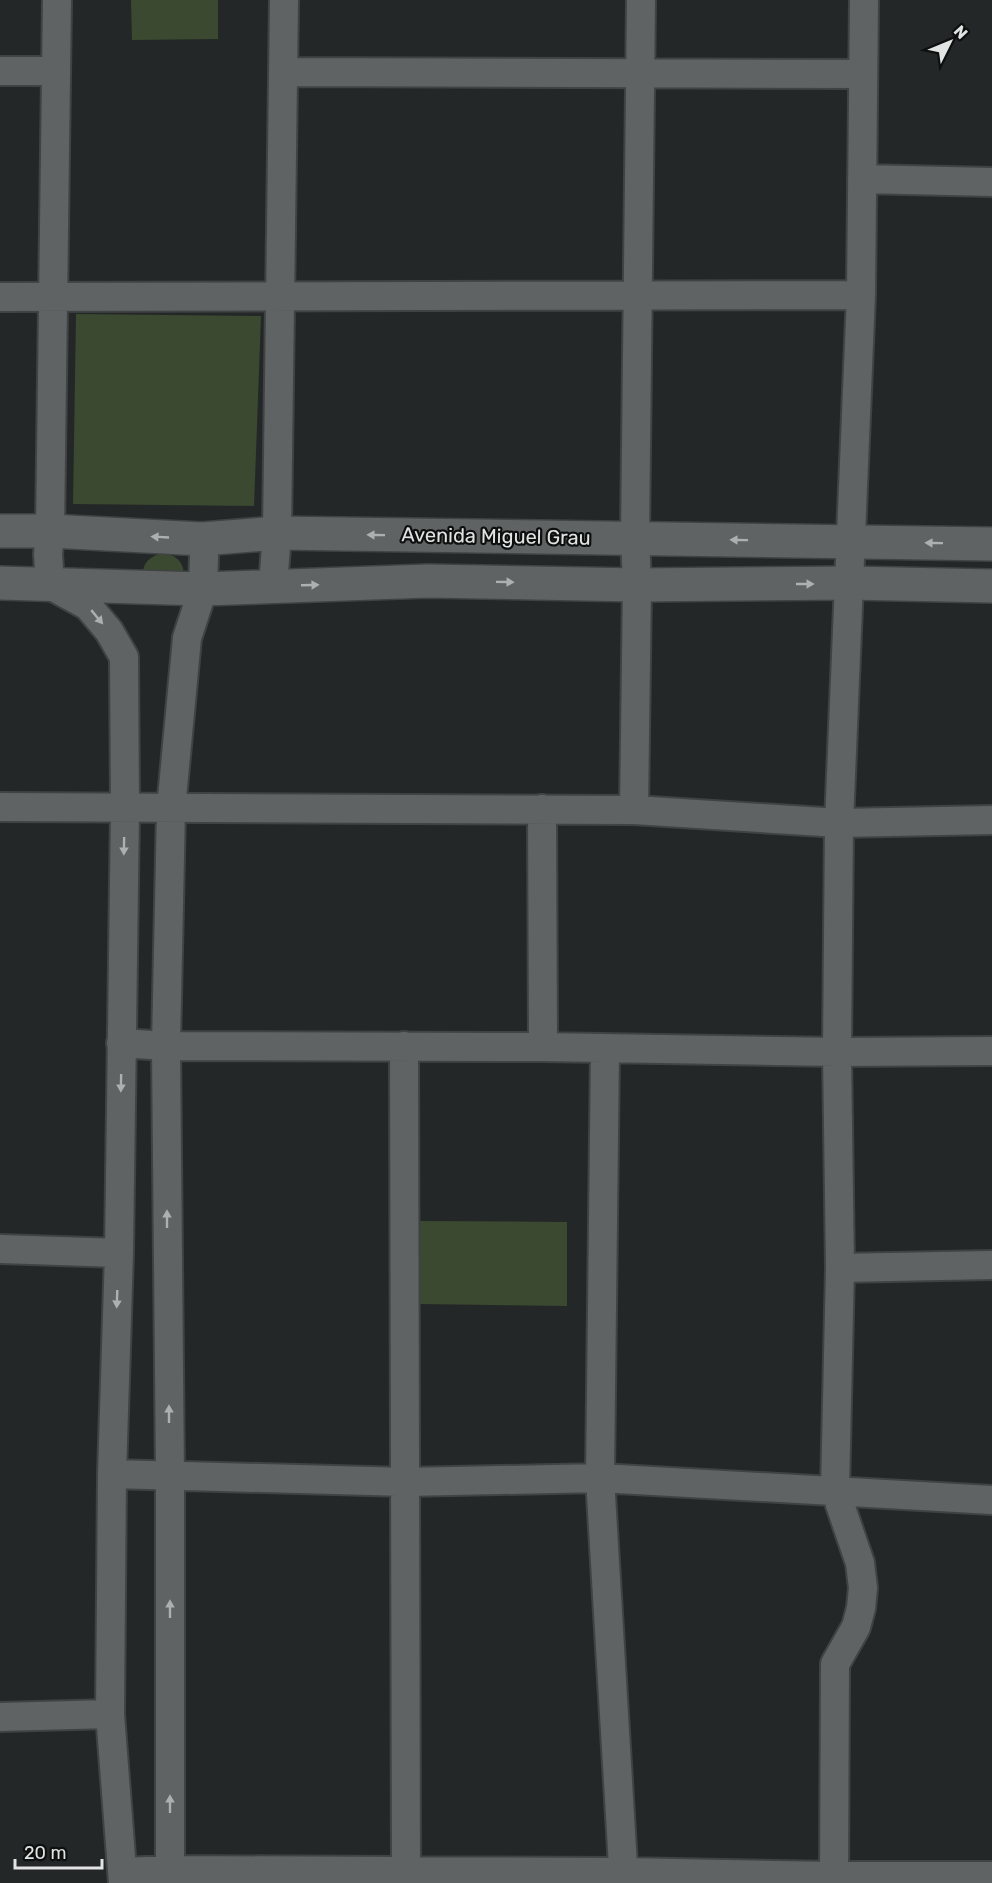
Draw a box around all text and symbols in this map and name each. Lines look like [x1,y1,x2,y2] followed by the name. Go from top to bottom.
[920,12,980,72] north arrow
[950,21,971,43] text: N
[401,522,591,550] street label: Avenida Miguel Grau
[366,530,385,539] one-way arrow
[150,532,169,541] one-way arrow
[729,535,748,545] one-way arrow
[924,539,943,548] one-way arrow
[496,578,515,587] one-way arrow
[796,579,815,589] one-way arrow
[301,580,320,590] one-way arrow
[91,609,104,625] one-way arrow
[119,837,129,856] one-way arrow
[116,1074,126,1093] one-way arrow
[163,1209,172,1228] one-way arrow
[113,1290,122,1309] one-way arrow
[164,1404,174,1423] one-way arrow
[165,1599,175,1618] one-way arrow
[165,1794,175,1813] one-way arrow
[15,1832,102,1870] scale bar
[24,1842,66,1864] text: 20 m

